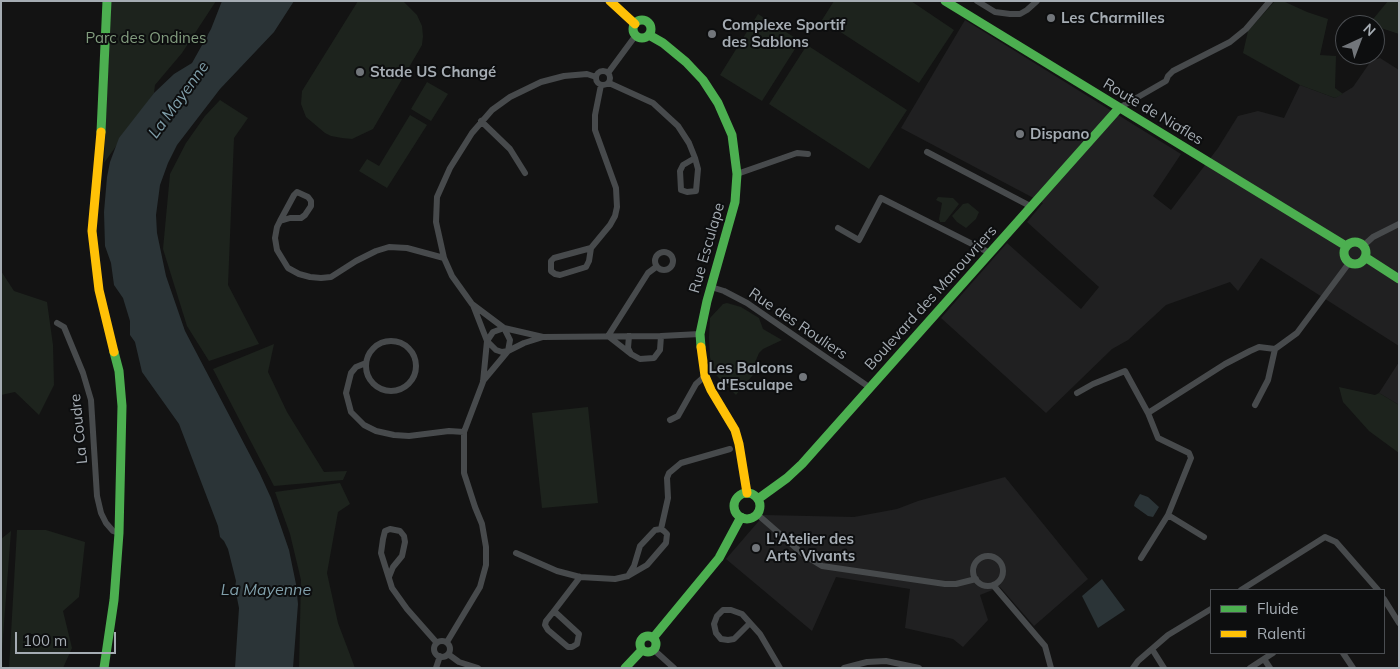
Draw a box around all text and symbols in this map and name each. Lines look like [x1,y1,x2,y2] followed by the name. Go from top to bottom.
[1061,9,1165,27] place label: Les Charmilles
[1045,12,1057,24] marker: Les Charmilles
[1335,15,1385,65] north arrow
[722,16,845,51] place label: Complexe Sportif des Sablons
[1360,20,1380,40] text: N
[706,28,718,40] marker: Complexe Sportif des Sablons
[86,29,206,47] park label: Parc des Ondines
[145,58,213,142] water label: La Mayenne
[370,63,496,81] place label: Stade US Changé
[354,66,366,78] marker: Stade US Changé
[1100,75,1206,149] street label: Route de Niafles
[1030,125,1089,143] place label: Dispano
[1014,128,1026,140] marker: Dispano
[686,201,728,295] street label: Rue Esculape
[861,222,1001,374] street label: Boulevard des Manouvriers
[745,284,851,364] street label: Rue des Rouliers
[708,359,793,394] place label: Les Balcons d'Esculape
[797,371,809,383] marker: Les Balcons d'Esculape
[66,393,92,465] street label: La Coudre
[766,530,855,565] place label: L'Atelier des Arts Vivants
[750,542,762,554] marker: L'Atelier des Arts Vivants
[221,580,311,600] water label: La Mayenne
[1210,589,1385,654] legend
[1257,599,1298,618] text: Fluide
[18,622,119,654] scale bar
[1257,624,1306,643] text: Ralenti
[23,631,67,650] text: 100 m

